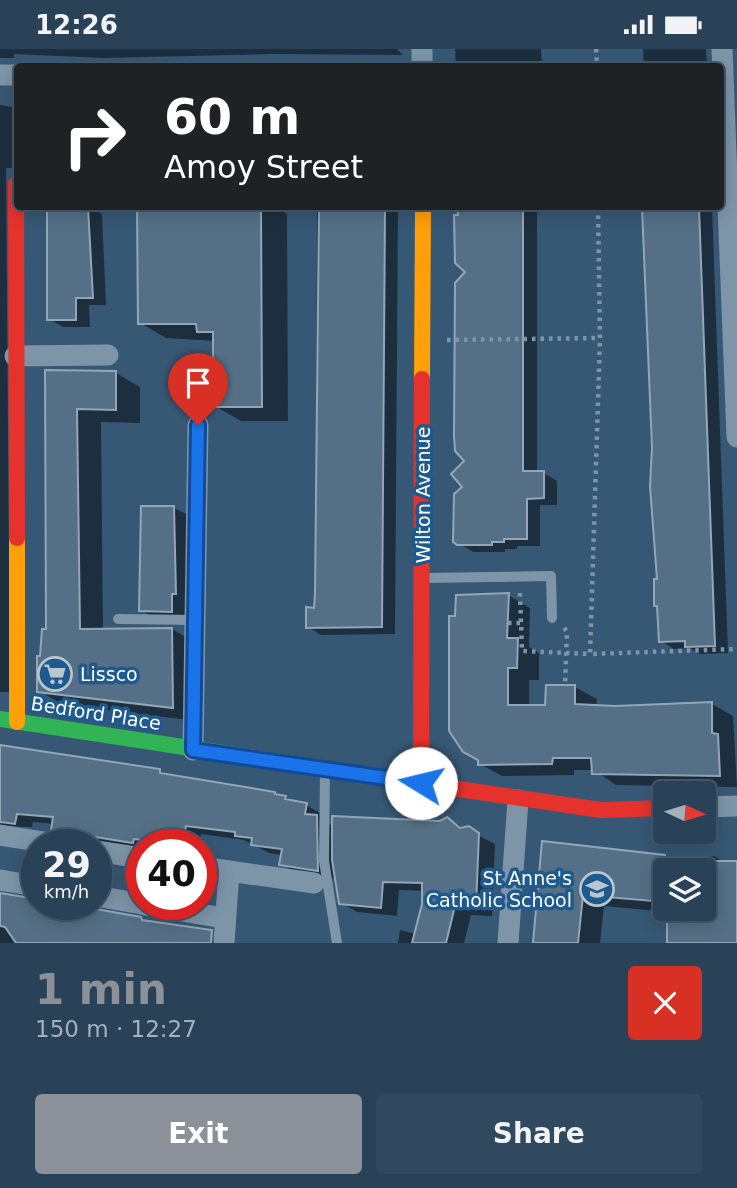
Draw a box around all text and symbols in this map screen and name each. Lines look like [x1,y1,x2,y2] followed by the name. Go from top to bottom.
[35,10,118,40] text: 12:26
[164,89,300,146] text: 60 m
[49,91,140,182] icon: right
[164,148,363,186] text: Amoy Street
[168,353,228,425] pin
[179,364,217,402] icon: arrive
[412,427,434,563] street label: Wilton Avenue
[36,655,74,693] supermarket icon: Lissco
[80,663,138,685] place label: Lissco
[29,692,163,734] street label: Bedford Place
[384,746,458,820] position arrow
[653,781,716,843] north arrow
[653,781,716,921] map controls
[126,829,217,920] speed limit sign: 40
[42,845,91,885] text: 29
[653,858,716,921] button: layers
[426,867,572,911] place label: St Anne's Catholic School
[578,870,616,908] school or university icon: St Anne's Catholic School
[44,881,89,902] text: km/h
[35,965,167,1014] text: 1 min
[628,966,702,1040] button: close
[35,1016,197,1042] text: 150 m · 12:27
[35,1094,362,1174] button: Exit
[376,1094,702,1174] button: Share

